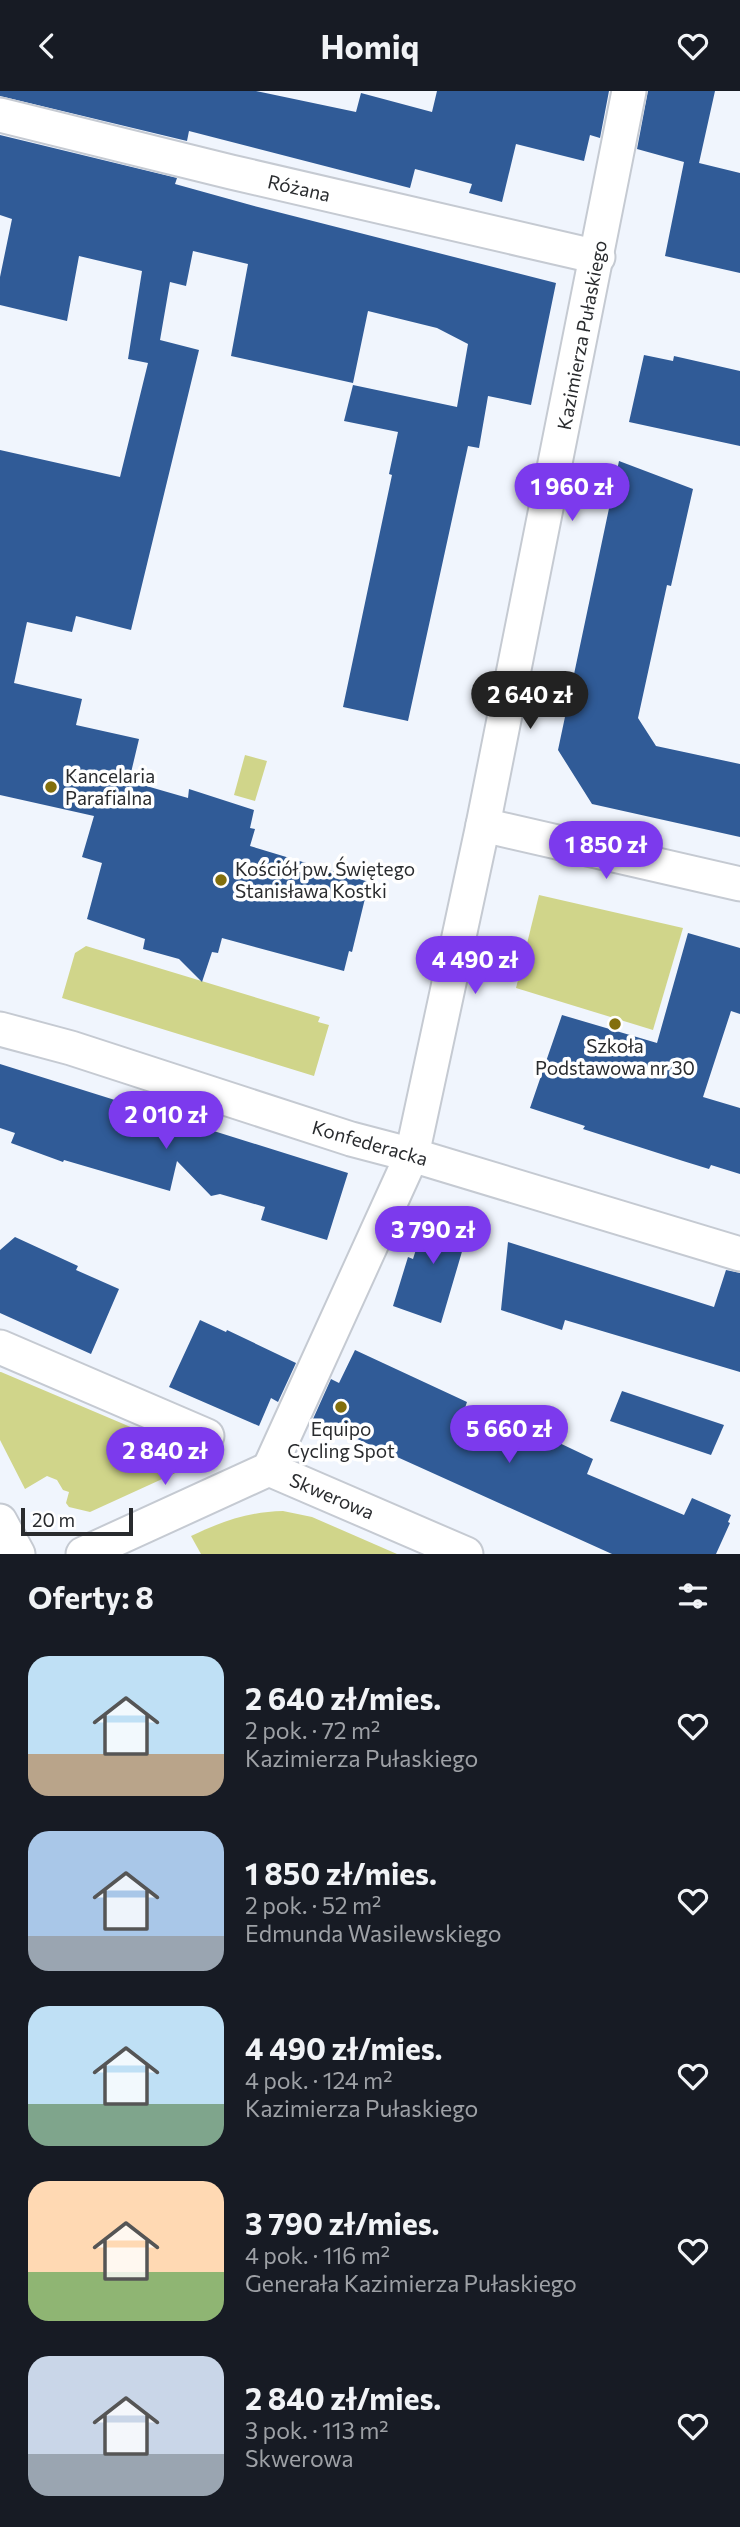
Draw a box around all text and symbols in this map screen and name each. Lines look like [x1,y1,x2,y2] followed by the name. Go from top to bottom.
[321,26,419,66] text: Homiq
[28,27,66,65] icon: back
[674,27,712,65] icon: heart
[266,169,333,206] street label: Różana
[552,238,611,432] street label: Kazimierza Pułaskiego
[500,463,644,523] pin: 1 960 zł
[531,472,613,500] text: 1 960 zł
[458,671,602,731] pin: 2 640 zł
[487,680,573,708] text: 2 640 zł
[65,764,155,809] place label: Kancelaria Parafialna
[43,779,59,795] marker: Kancelaria Parafialna
[534,821,678,881] pin: 1 850 zł
[565,830,647,858] text: 1 850 zł
[235,856,415,902] place label: Kościół pw. Świętego Stanisława Kostki
[213,872,229,888] marker: Kościół pw. Świętego Stanisława Kostki
[403,937,547,996] pin: 4 490 zł
[432,945,518,973] text: 4 490 zł
[607,1016,623,1032] marker: Szkoła Podstawowa nr 30
[535,1034,695,1079] place label: Szkoła Podstawowa nr 30
[94,1091,238,1151] pin: 2 010 zł
[125,1100,207,1128] text: 2 010 zł
[310,1115,431,1170] street label: Konfederacka
[361,1207,505,1266] pin: 3 790 zł
[391,1215,475,1243] text: 3 790 zł
[333,1399,349,1415] marker: Equipo Cycling Spot
[437,1405,581,1465] pin: 5 660 zł
[466,1414,552,1442] text: 5 660 zł
[287,1417,395,1462] place label: Equipo Cycling Spot
[93,1427,237,1487] pin: 2 840 zł
[122,1436,208,1464] text: 2 840 zł
[286,1467,378,1524] street label: Skwerowa
[21,1505,133,1537] scale bar
[32,1508,75,1531] text: 20 m
[674,1577,712,1615] icon: filters
[28,1578,154,1615] text: Oferty: 8
[245,1679,441,1716] text: 2 640 zł/mies.
[84,1684,168,1768] icon: home
[674,1707,712,1745] icon: heart
[245,1716,380,1744] text: 2 pok. · 72 m²
[245,1744,478,1772] text: Kazimierza Pułaskiego
[245,1854,437,1891] text: 1 850 zł/mies.
[84,1859,168,1943] icon: home
[674,1882,712,1920] icon: heart
[245,1891,381,1919] text: 2 pok. · 52 m²
[245,1919,501,1947] text: Edmunda Wasilewskiego
[245,2029,443,2066] text: 4 490 zł/mies.
[84,2034,168,2118] icon: home
[674,2057,712,2095] icon: heart
[245,2066,392,2094] text: 4 pok. · 124 m²
[245,2094,478,2122] text: Kazimierza Pułaskiego
[245,2204,440,2241] text: 3 790 zł/mies.
[84,2209,168,2293] icon: home
[674,2232,712,2270] icon: heart
[245,2241,390,2269] text: 4 pok. · 116 m²
[245,2269,577,2297] text: Generała Kazimierza Pułaskiego
[245,2379,441,2416] text: 2 840 zł/mies.
[84,2384,168,2468] icon: home
[674,2407,712,2445] icon: heart
[245,2416,389,2444] text: 3 pok. · 113 m²
[245,2444,353,2472] text: Skwerowa

